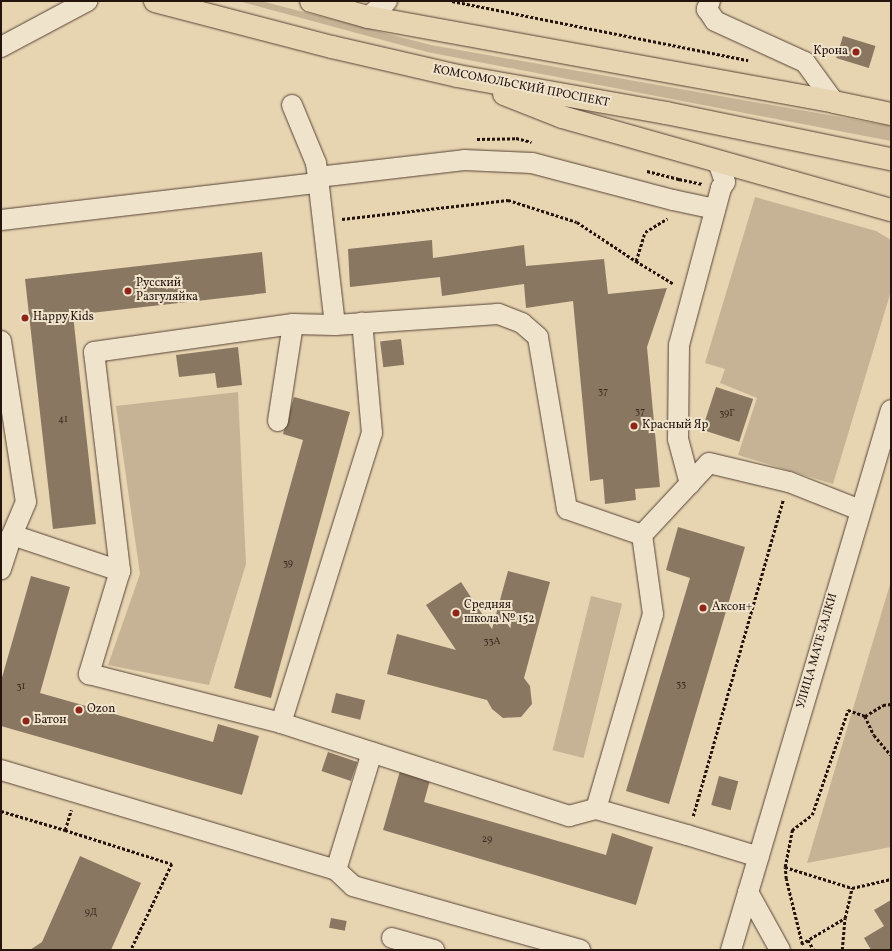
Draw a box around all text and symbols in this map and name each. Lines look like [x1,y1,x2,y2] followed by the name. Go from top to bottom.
[813,45,848,59] place label: Крона
[851,47,861,57] marker: Крона
[432,63,610,111] street label: КОМСОМОЛЬСКИЙ ПРОСПЕКТ
[136,277,198,305] place label: Русский Разгуляйка
[123,286,133,296] marker: Русский Разгуляйка
[33,311,94,325] place label: Happy Kids
[20,313,30,323] marker: Happy Kids
[598,386,608,398] house number: 37
[635,406,645,418] house number: 37
[719,408,735,420] house number: 39Г
[58,414,68,426] house number: 41
[642,419,708,433] place label: Красный Яр
[629,421,639,431] marker: Красный Яр
[283,558,293,570] house number: 39
[795,592,841,710] street label: УЛИЦА МАТЕ ЗАЛКИ
[464,599,535,627] place label: Средняя школа № 152
[712,601,752,615] place label: Аксон+
[697,602,709,614] marker: Аксон+
[451,608,461,618] marker: Средняя школа № 152
[483,636,501,648] house number: 33А
[676,679,686,691] house number: 33
[16,681,26,693] house number: 31
[87,703,115,717] place label: Ozon
[74,705,84,715] marker: Ozon
[34,714,67,728] place label: Батон
[21,716,31,726] marker: Батон
[482,834,492,846] house number: 29
[85,907,97,919] house number: 9Д

